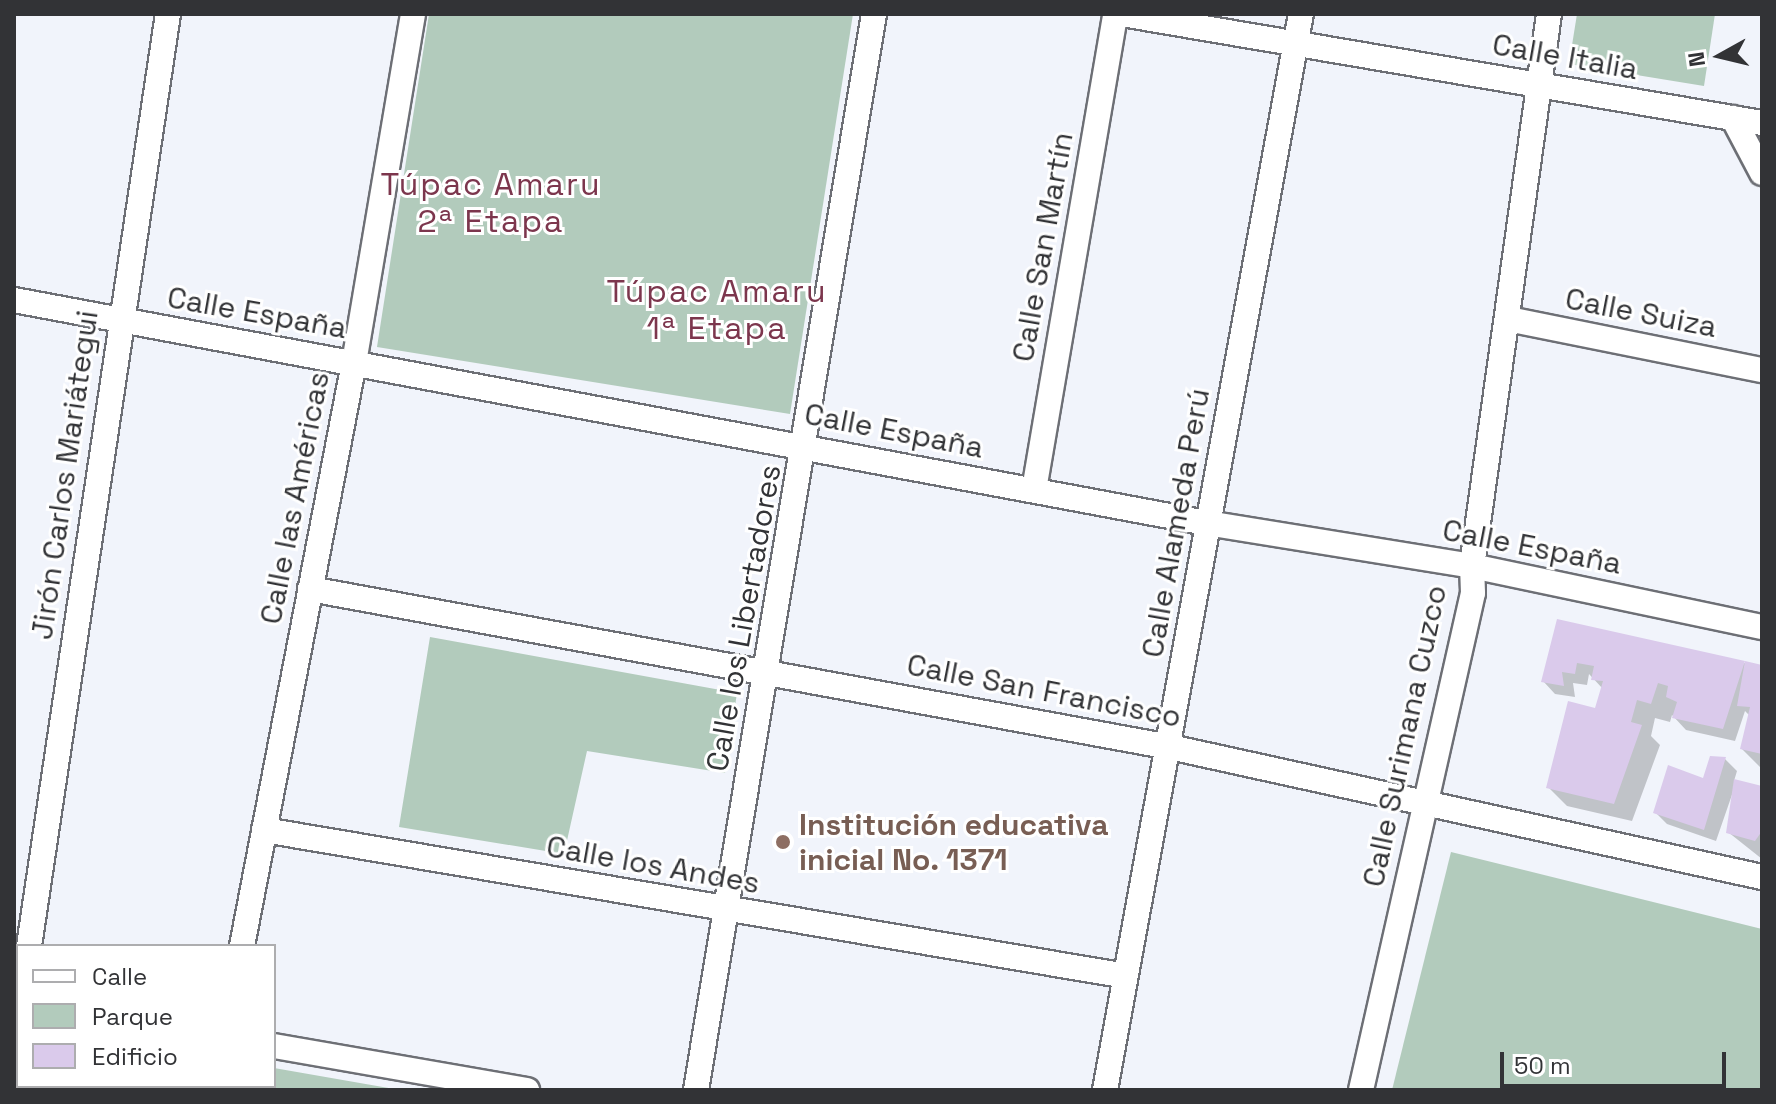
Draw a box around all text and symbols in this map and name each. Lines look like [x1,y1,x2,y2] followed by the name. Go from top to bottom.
[1680,16,1760,96] north arrow
[1490,27,1640,87] street label: Calle Italia
[1681,50,1711,69] text: N
[1005,129,1081,365] street label: Calle San Martín
[380,166,602,241] district label: Túpac Amaru 2ª Etapa
[606,273,828,348] district label: Túpac Amaru 1ª Etapa
[164,280,350,346] street label: Calle España
[1562,281,1720,345] street label: Calle Suiza
[24,308,106,642] street label: Jirón Carlos Mariátegui
[253,369,337,627] street label: Calle las Américas
[1135,385,1217,661] street label: Calle Alameda Perú
[801,396,987,466] street label: Calle España
[699,462,789,774] street label: Calle los Libertadores
[1439,512,1625,582] street label: Calle España
[1355,582,1455,890] street label: Calle Surimana Cuzco
[904,647,1184,735] street label: Calle San Francisco
[799,807,1109,878] place label: Institución educativa inicial No. 1371
[543,828,763,902] street label: Calle los Andes
[774,833,792,851] marker: Institución educativa inicial No. 1371
[16,944,276,1088] legend
[92,961,147,992] text: Calle
[92,1001,173,1032] text: Parque
[1504,1036,1730,1086] scale bar
[92,1041,178,1072] text: Edificio
[1514,1050,1571,1081] text: 50 m

